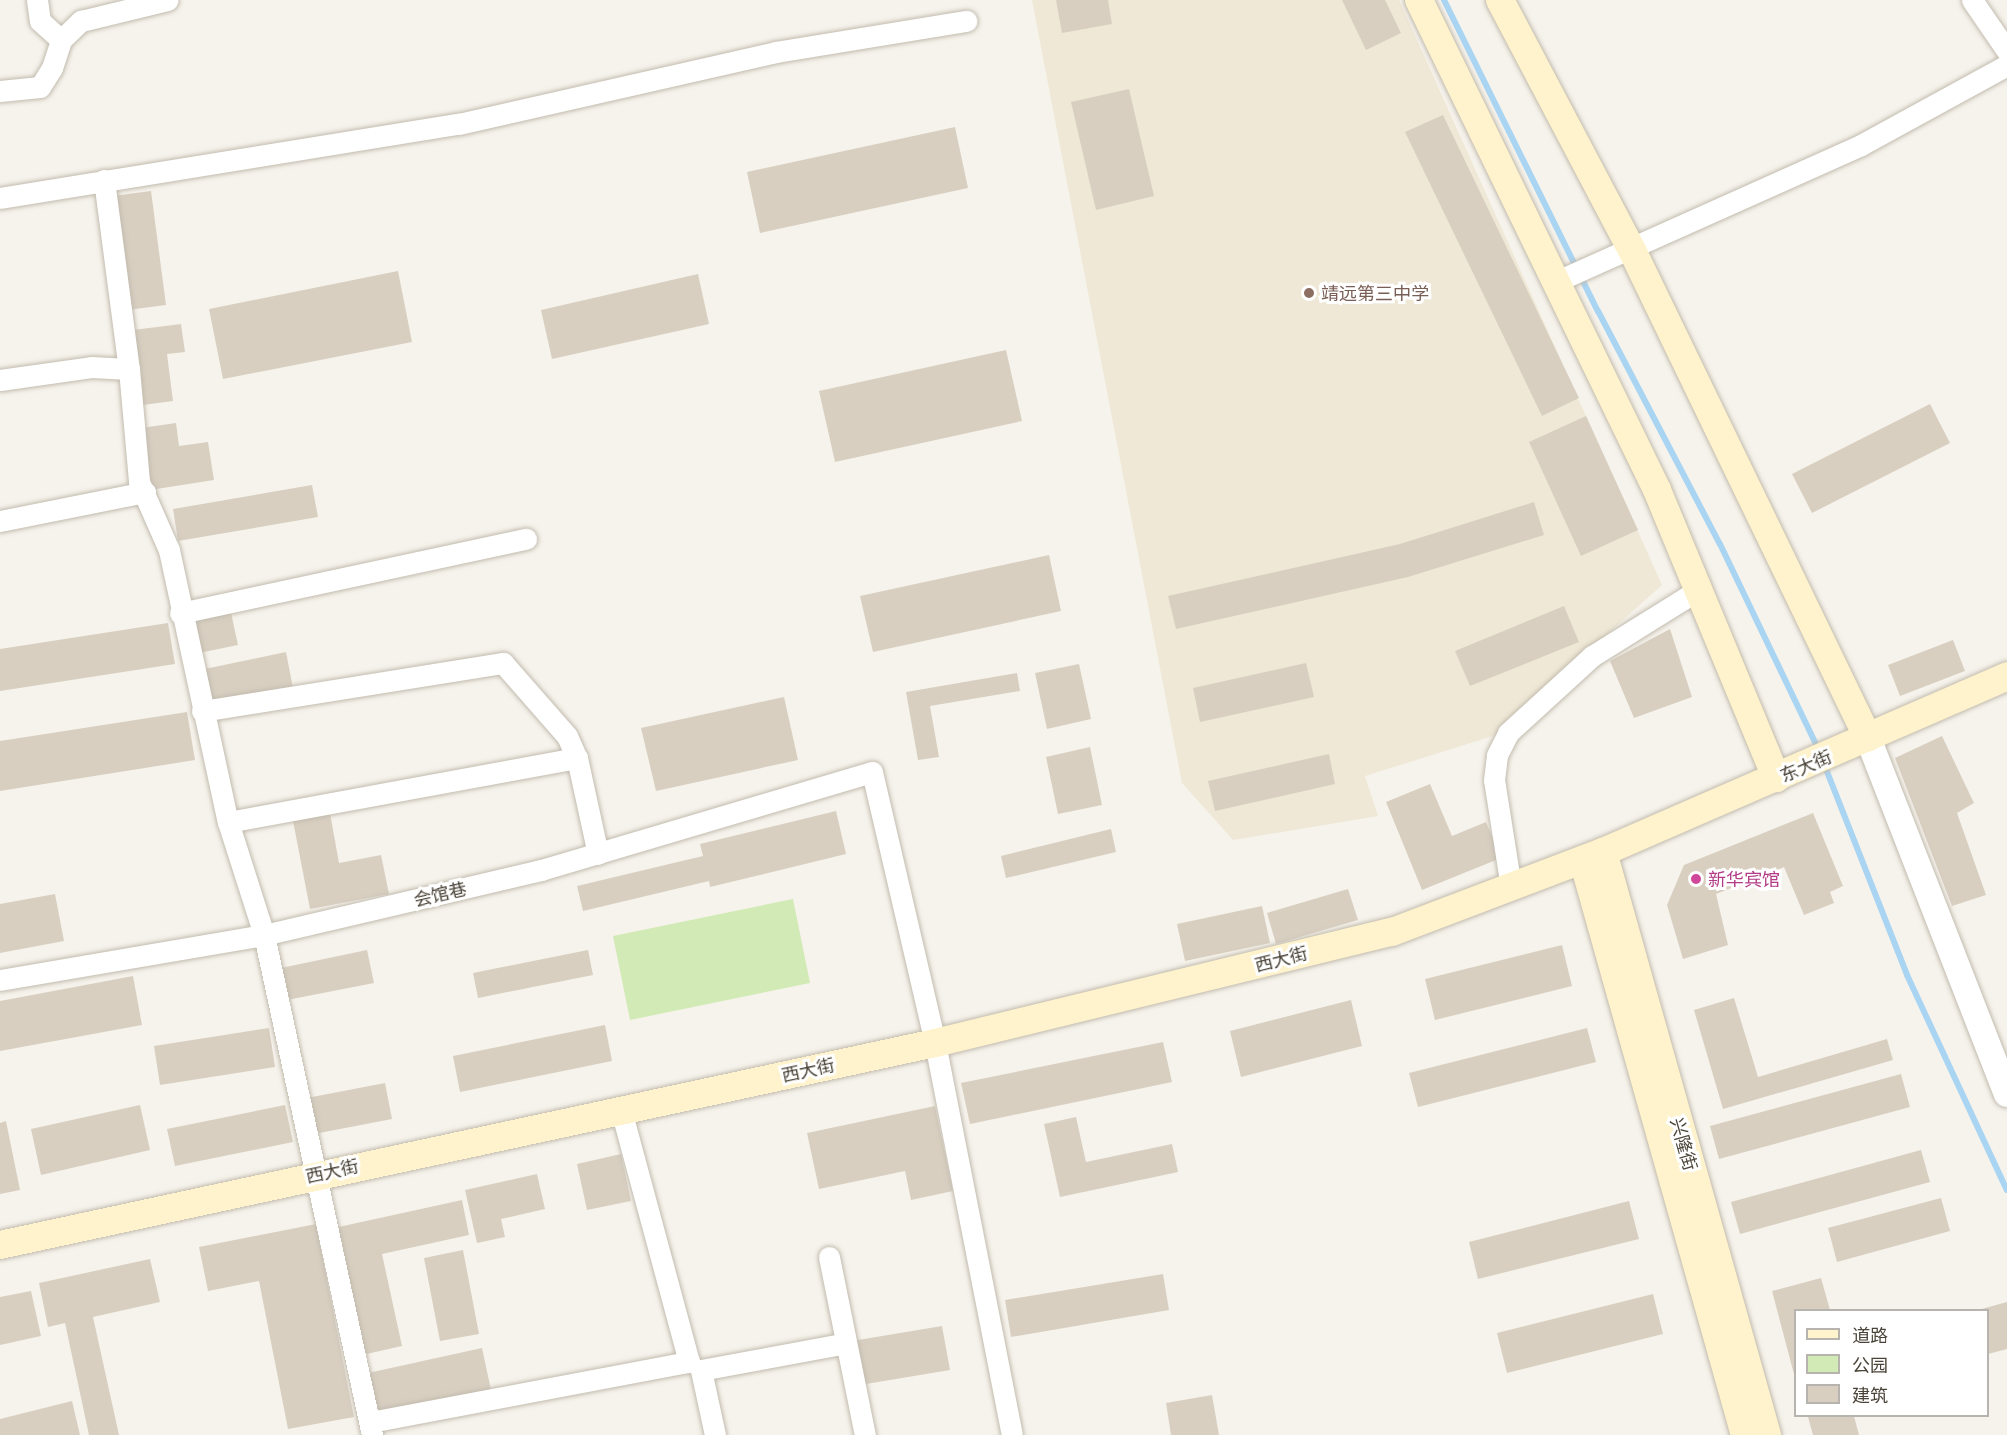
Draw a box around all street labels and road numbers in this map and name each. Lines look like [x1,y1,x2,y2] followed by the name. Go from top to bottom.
[1777,746,1835,786] street label: 东大街
[411,877,469,911] street label: 会馆巷
[1252,942,1310,976] street label: 西大街
[779,1054,837,1086] street label: 西大街
[1666,1115,1702,1173] street label: 兴隆街
[303,1155,361,1187] street label: 西大街

